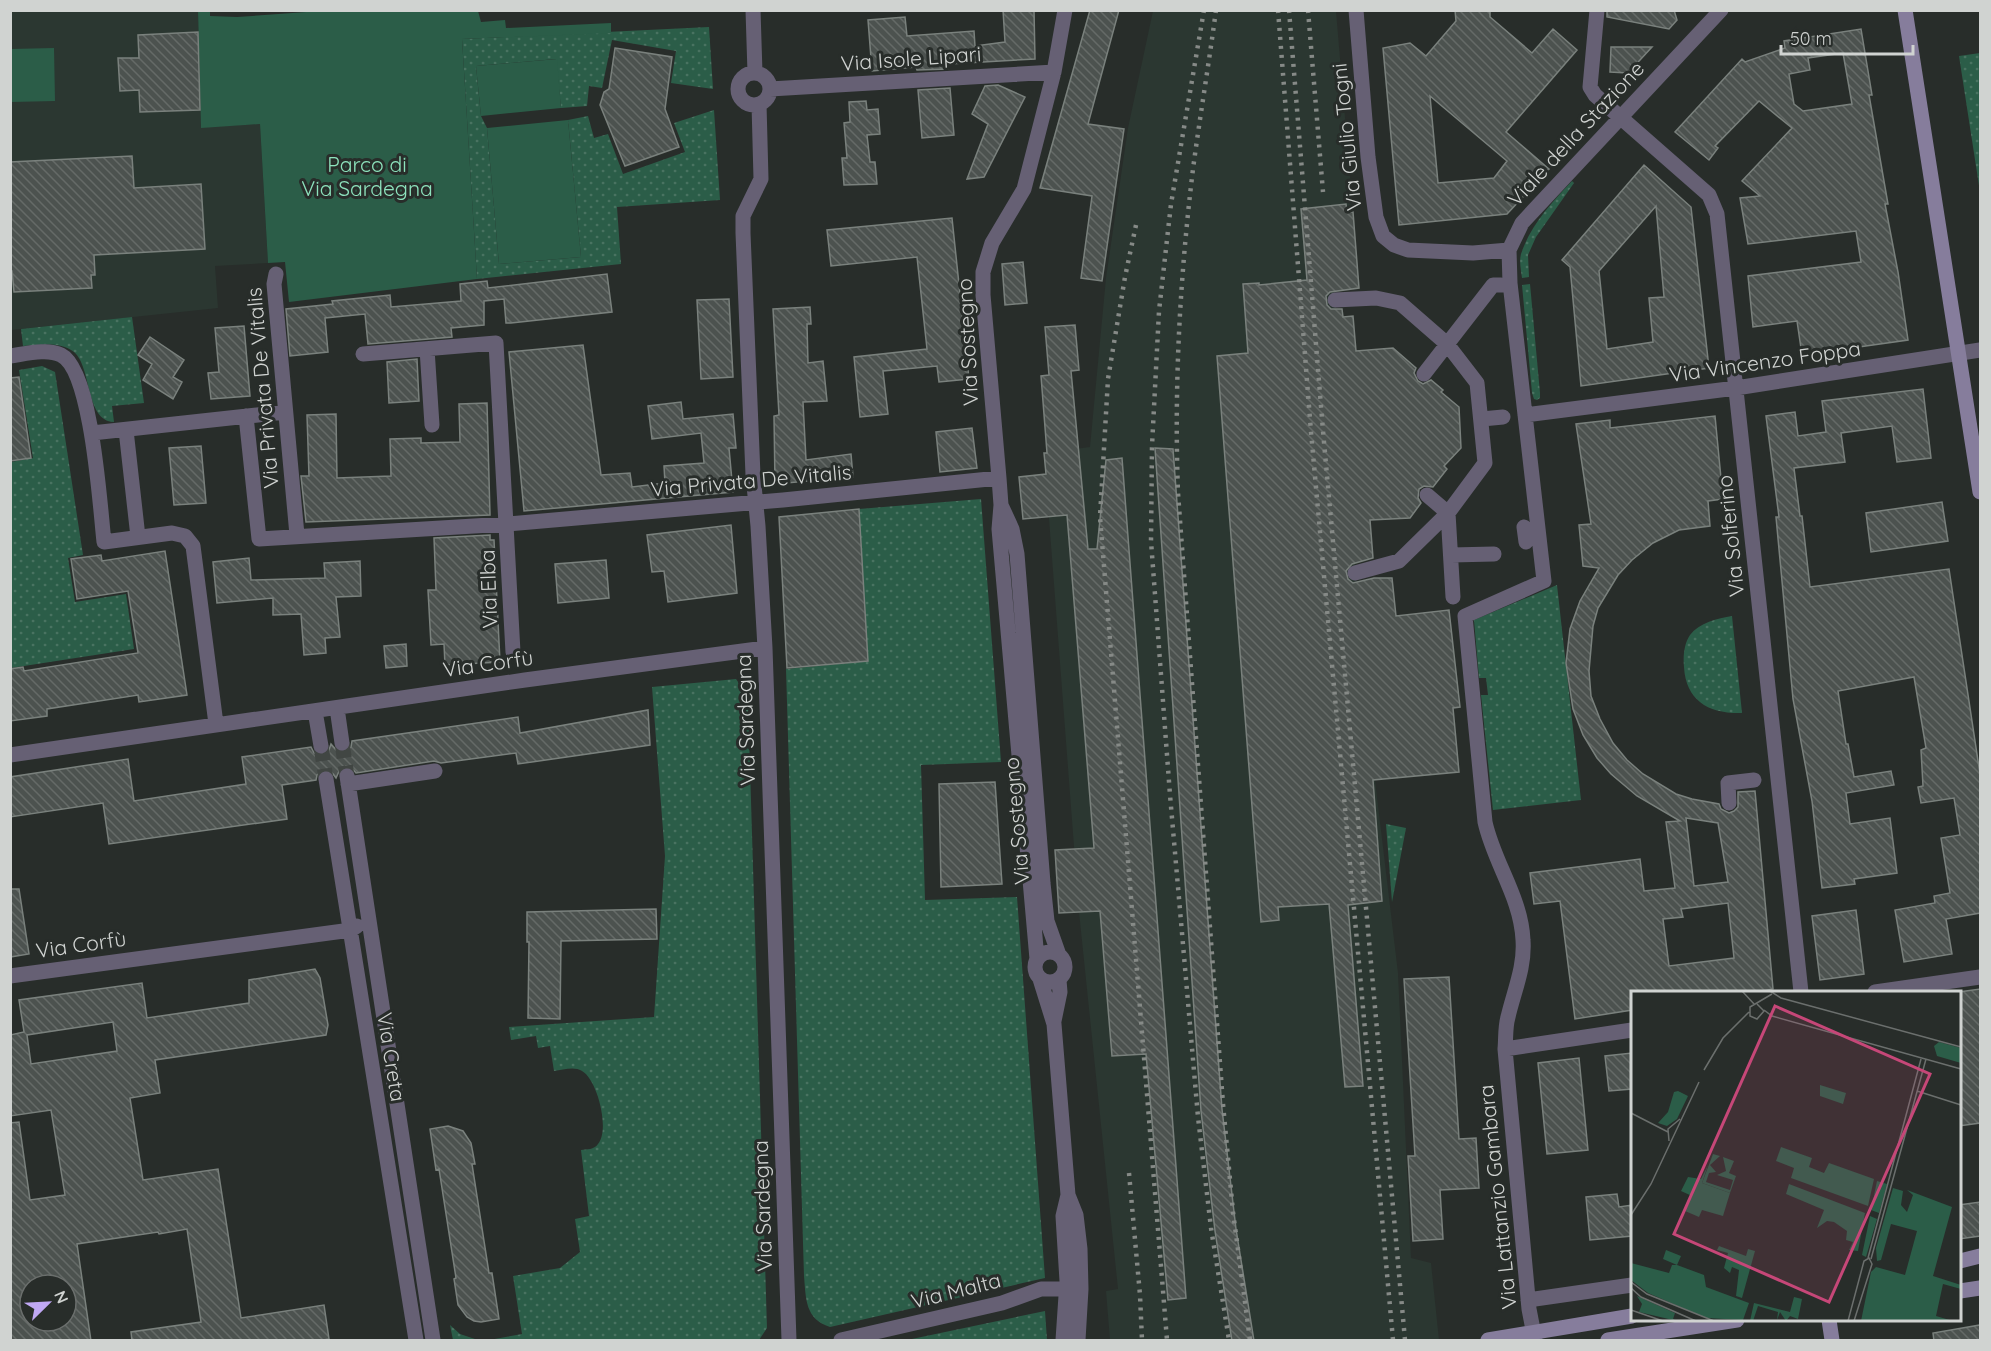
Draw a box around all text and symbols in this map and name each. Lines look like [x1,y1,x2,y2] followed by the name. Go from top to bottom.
[1781,18,1913,56] scale bar
[1790,27,1832,50] text: 50 m
[840,40,982,76] street label: Via Isole Lipari
[1501,55,1649,211] street label: Viale della Stazione
[1325,62,1367,212] street label: Via Giulio Togni
[301,151,433,201] park label: Parco di Via Sardegna
[951,277,983,407] street label: Via Sostegno
[240,286,284,490] street label: Via Privata De Vitalis
[1667,335,1862,387] street label: Via Vincenzo Foppa
[649,458,853,502] street label: Via Privata De Vitalis
[1711,474,1749,598] street label: Via Solferino
[474,549,502,629] street label: Via Elba
[441,644,535,682] street label: Via Corfù
[730,654,760,786] street label: Via Sardegna
[997,756,1035,886] street label: Via Sostegno
[34,925,128,963] street label: Via Corfù
[1631,991,1961,1321] inset map
[372,1010,412,1103] street label: Via Creta
[1472,1084,1522,1311] street label: Via Lattanzio Gambara
[747,1140,777,1272] street label: Via Sardegna
[908,1266,1003,1314] street label: Via Malta
[18,1273,78,1333] north arrow
[50,1287,73,1306] text: N

